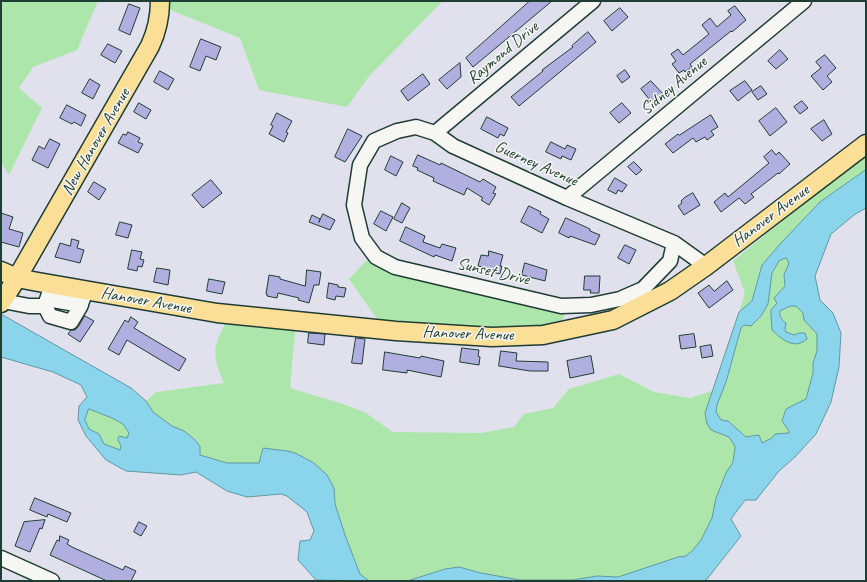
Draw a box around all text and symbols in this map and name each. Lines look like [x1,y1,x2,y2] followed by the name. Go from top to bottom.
[463,17,543,89] street label: Raymond Drive
[637,52,711,120] street label: Sidney Avenue
[57,85,135,199] street label: New Hanover Avenue
[491,137,581,191] street label: Guerney Avenue
[728,180,814,252] street label: Hanover Avenue
[455,254,531,290] street label: Sunset Drive
[99,283,193,319] street label: Hanover Avenue
[422,322,514,346] street label: Hanover Avenue

